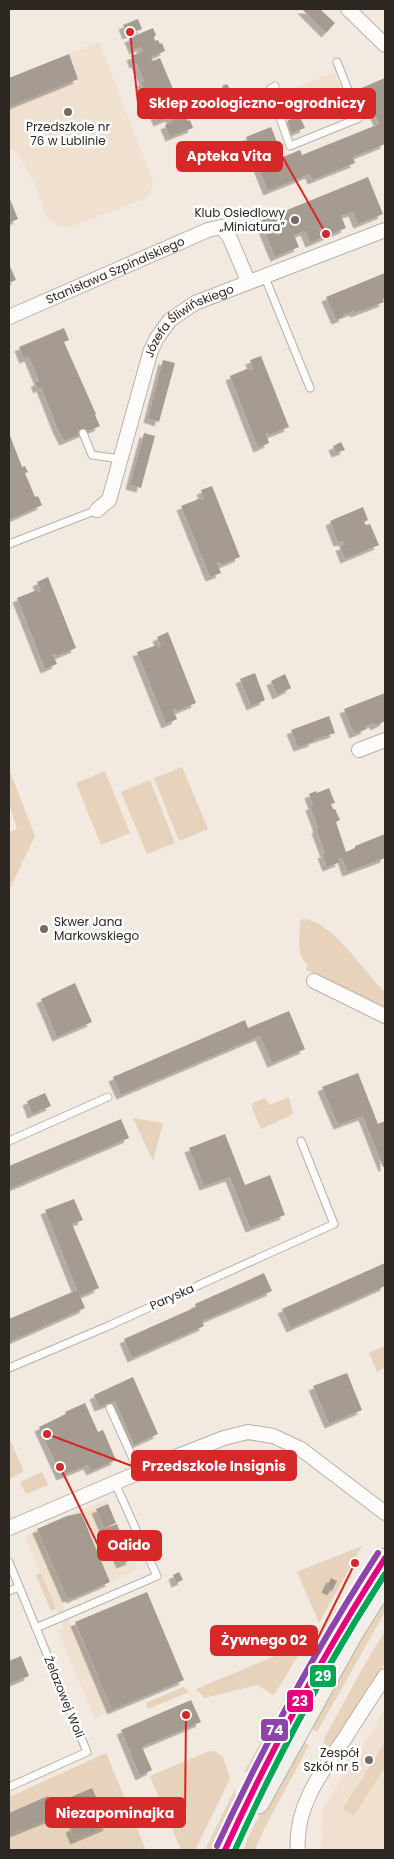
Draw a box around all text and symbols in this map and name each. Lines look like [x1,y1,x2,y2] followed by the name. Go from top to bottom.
[138,89,375,118] callout: Sklep zoologiczno-ogrodniczy
[149,93,365,113] text: Sklep zoologiczno-ogrodniczy
[62,106,74,118] marker: Przedszkole nr 76 w Lublinie
[26,118,110,149] place label: Przedszkole nr 76 w Lublinie
[177,142,282,171] callout: Apteka Vita
[187,146,271,166] text: Apteka Vita
[194,204,285,235] place label: Klub Osiedlowy „Miniatura”
[289,214,301,226] marker: Klub Osiedlowy „Miniatura”
[43,232,187,308] street label: Stanisława Szpinalskiego
[140,280,236,359] street label: Józefa Śliwińskiego
[54,913,140,944] place label: Skwer Jana Markowskiego
[38,923,50,935] marker: Skwer Jana Markowskiego
[147,1279,197,1314] street label: Paryska
[132,1451,296,1480] callout: Przedszkole Insignis
[142,1456,286,1476] text: Przedszkole Insignis
[98,1531,161,1560] callout: Odido
[107,1535,151,1555] text: Odido
[211,1626,317,1655] callout: Żywnego 02
[221,1630,307,1650] text: Żywnego 02
[40,1653,89,1740] street label: Żelazowej Woli
[309,1664,337,1688] line badge: 29
[315,1666,331,1686] text: 29
[286,1689,314,1713] line badge: 23
[292,1691,308,1711] text: 23
[260,1718,289,1742] line badge: 74
[267,1720,283,1740] text: 74
[304,1744,359,1775] place label: Zespół Szkół nr 5
[363,1754,375,1766] marker: Zespół Szkół nr 5
[46,1798,185,1827] callout: Niezapominajka
[56,1803,174,1823] text: Niezapominajka

